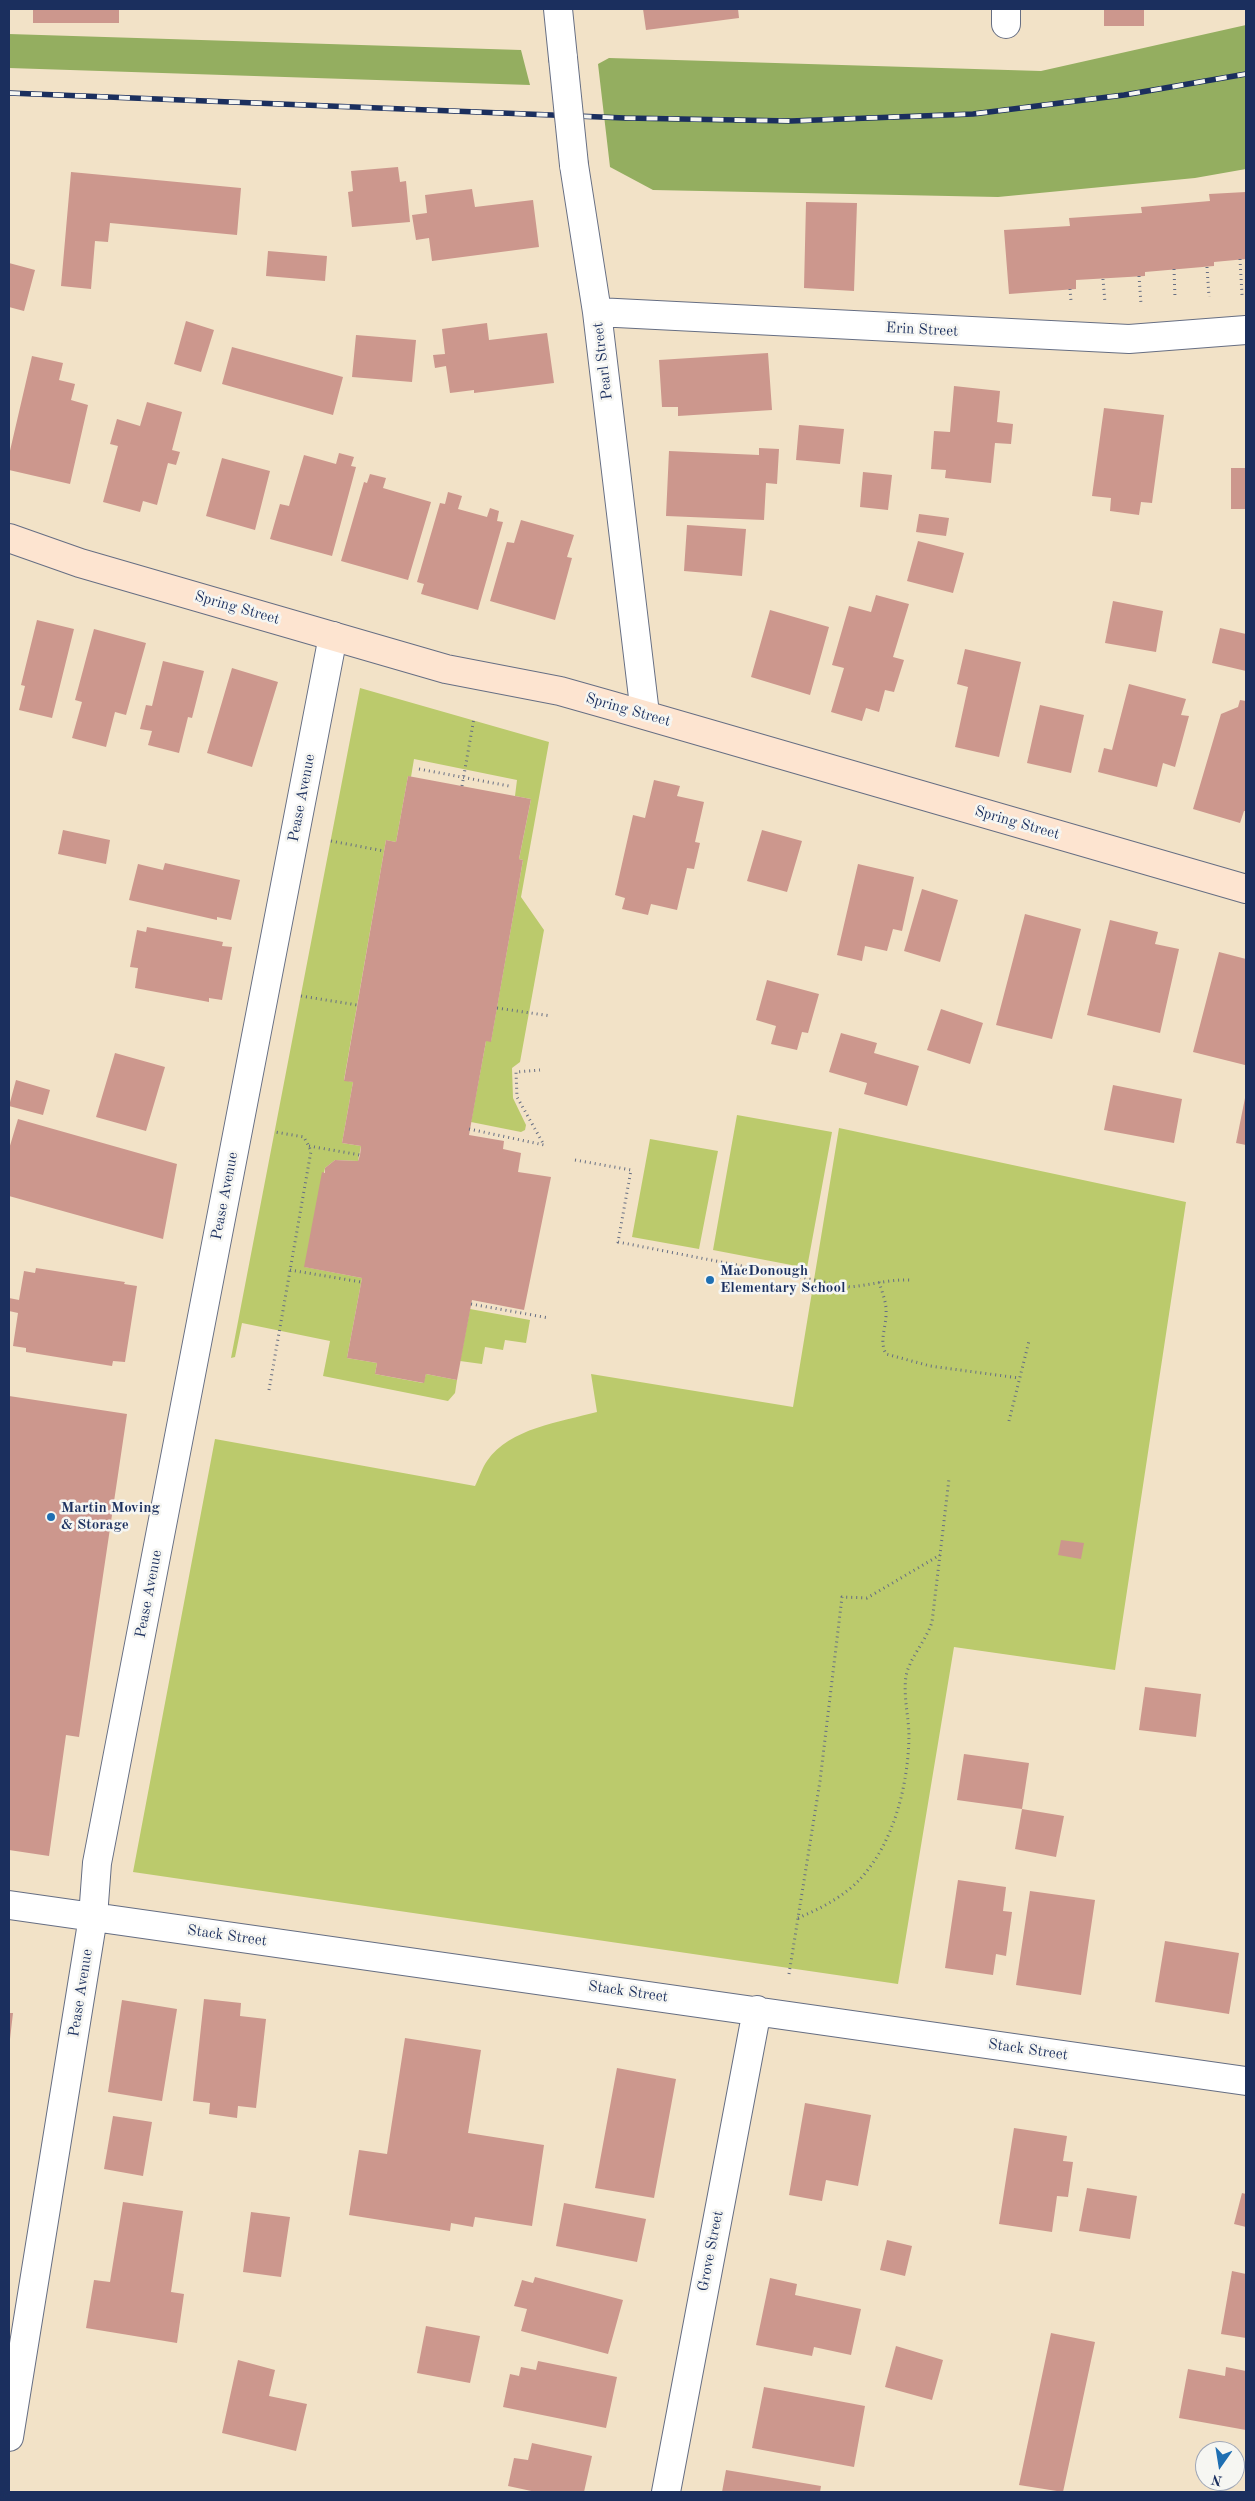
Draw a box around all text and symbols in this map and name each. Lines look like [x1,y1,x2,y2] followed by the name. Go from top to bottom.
[885,319,959,341] street label: Erin Street
[589,321,617,401] street label: Pearl Street
[193,587,281,629] street label: Spring Street
[584,689,672,731] street label: Spring Street
[285,753,319,843] street label: Pease Avenue
[973,802,1061,844] street label: Spring Street
[208,1151,242,1241] street label: Pease Avenue
[720,1262,846,1297] place label: MacDonough Elementary School
[704,1274,716,1286] marker: MacDonough Elementary School
[61,1499,160,1534] place label: Martin Moving & Storage
[45,1511,57,1523] marker: Martin Moving & Storage
[132,1549,166,1639] street label: Pease Avenue
[186,1922,268,1950] street label: Stack Street
[65,1948,97,2038] street label: Pease Avenue
[587,1978,669,2006] street label: Stack Street
[987,2036,1069,2064] street label: Stack Street
[694,2209,728,2293] street label: Grove Street
[1195,2441,1245,2491] north arrow
[1210,2472,1224,2488] text: N

